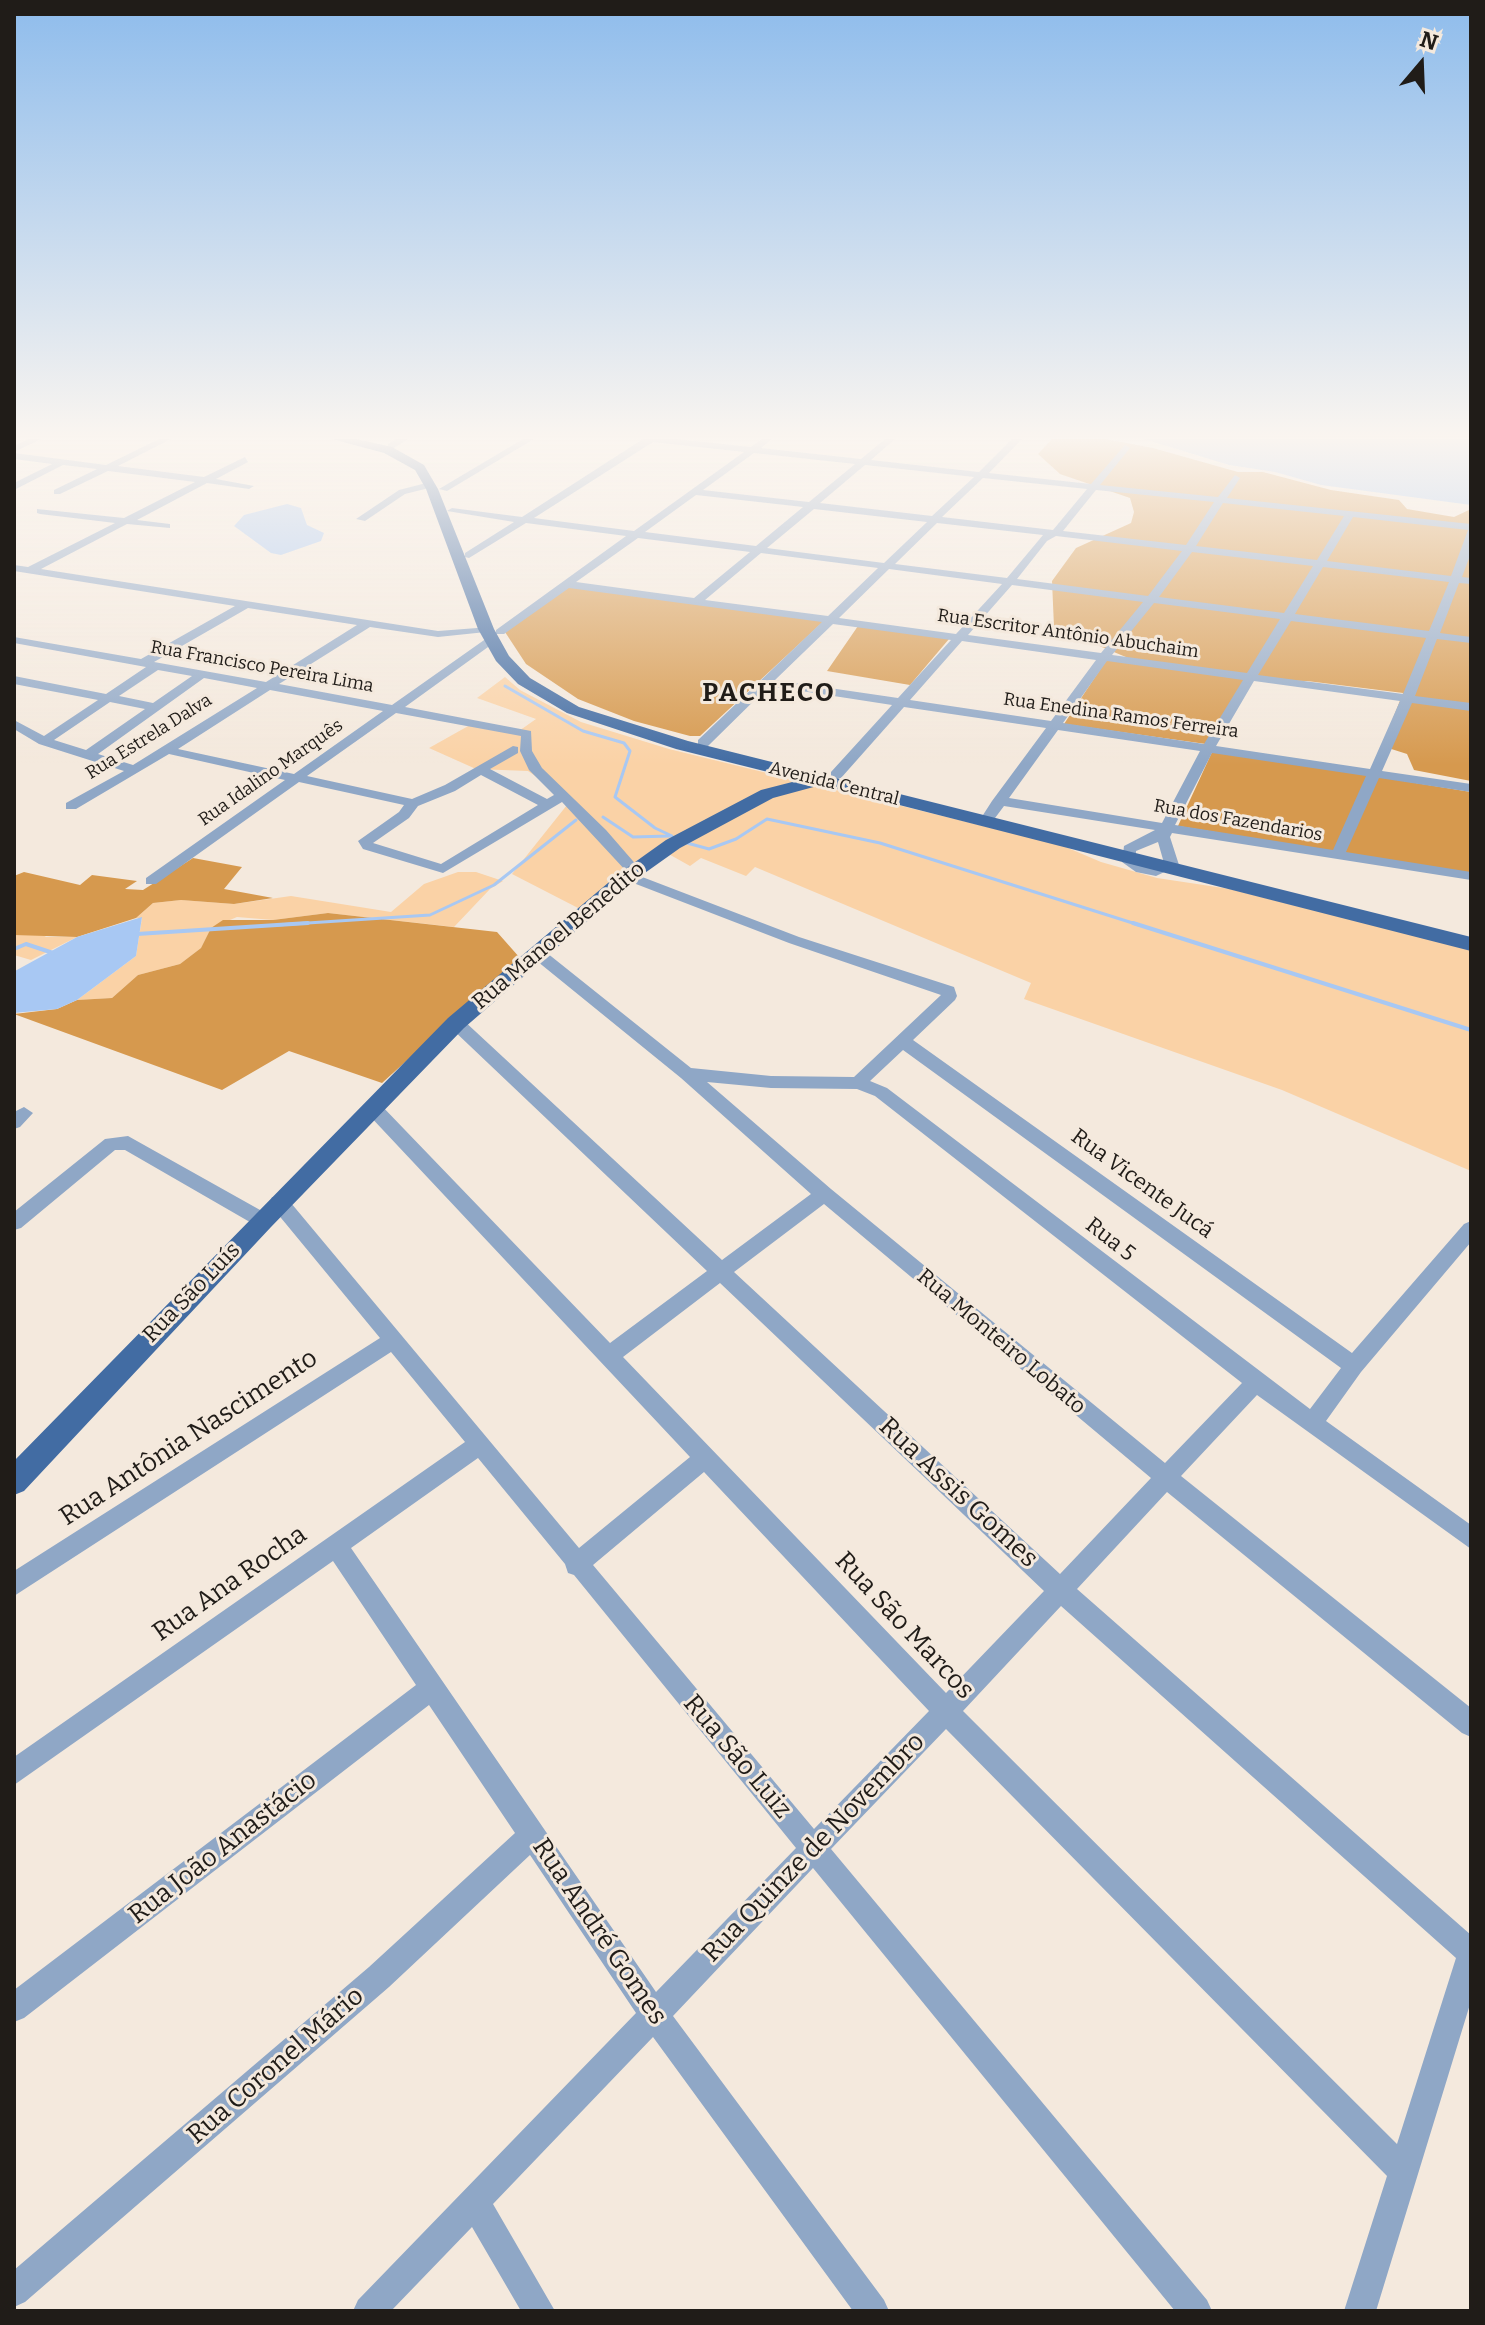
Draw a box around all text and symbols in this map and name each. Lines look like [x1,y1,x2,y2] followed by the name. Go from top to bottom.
[1381,24,1461,104] north arrow
[1417,25,1441,56] text: N
[936,605,1200,663] street label: Rua Escritor Antônio Abuchaim
[149,637,375,697] street label: Rua Francisco Pereira Lima
[702,678,836,710] district label: PACHECO
[1002,689,1240,743] street label: Rua Enedina Ramos Ferreira
[82,690,216,784] street label: Rua Estrela Dalva
[195,715,347,831] street label: Rua Idalino Marquês
[767,757,901,811] street label: Avenida Central
[1152,796,1324,846] street label: Rua dos Fazendarios
[468,856,650,1016] street label: Rua Manoel Benedito
[1066,1124,1218,1244] street label: Rua Vicente Jucá
[1080,1212,1140,1268] street label: Rua 5
[138,1238,246,1348] street label: Rua São Luís
[911,1264,1091,1420] street label: Rua Monteiro Lobato
[54,1343,324,1533] street label: Rua Antônia Nascimento
[872,1411,1044,1575] street label: Rua Assis Gomes
[147,1519,313,1649] street label: Rua Ana Rocha
[828,1546,980,1706] street label: Rua São Marcos
[676,1689,798,1825] street label: Rua São Luiz
[696,1727,932,1969] street label: Rua Quinze de Novembro
[123,1765,323,1931] street label: Rua João Anastácio
[525,1833,673,2031] street label: Rua André Gomes
[182,1981,370,2151] street label: Rua Coronel Mário

